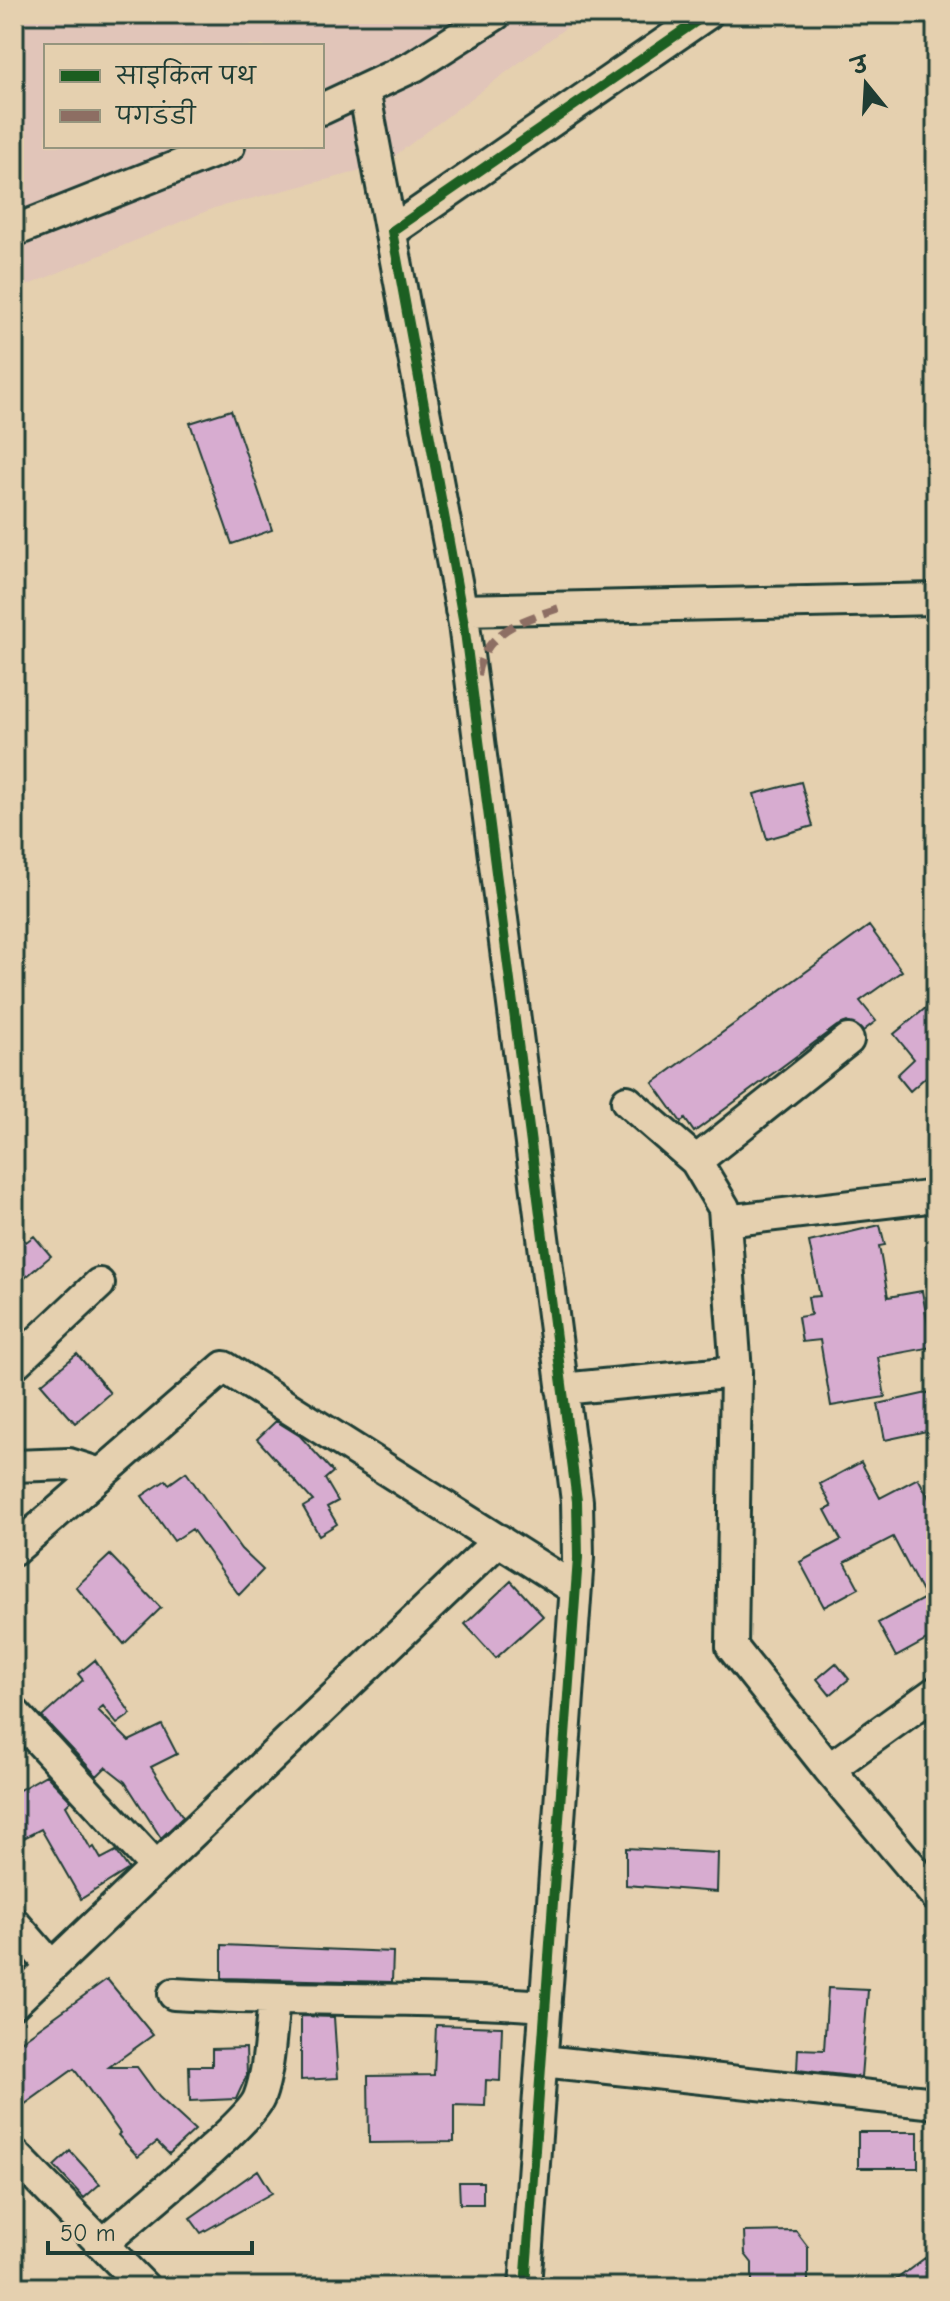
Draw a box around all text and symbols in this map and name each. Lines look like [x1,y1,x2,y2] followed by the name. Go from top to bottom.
[44,44,324,148] legend
[826,44,906,124] north arrow
[847,51,873,81] text: उ
[114,58,257,90] text: साइकिल पथ
[114,98,197,130] text: पगडंडी
[48,2205,252,2255] scale bar
[60,2219,116,2247] text: 50 m

